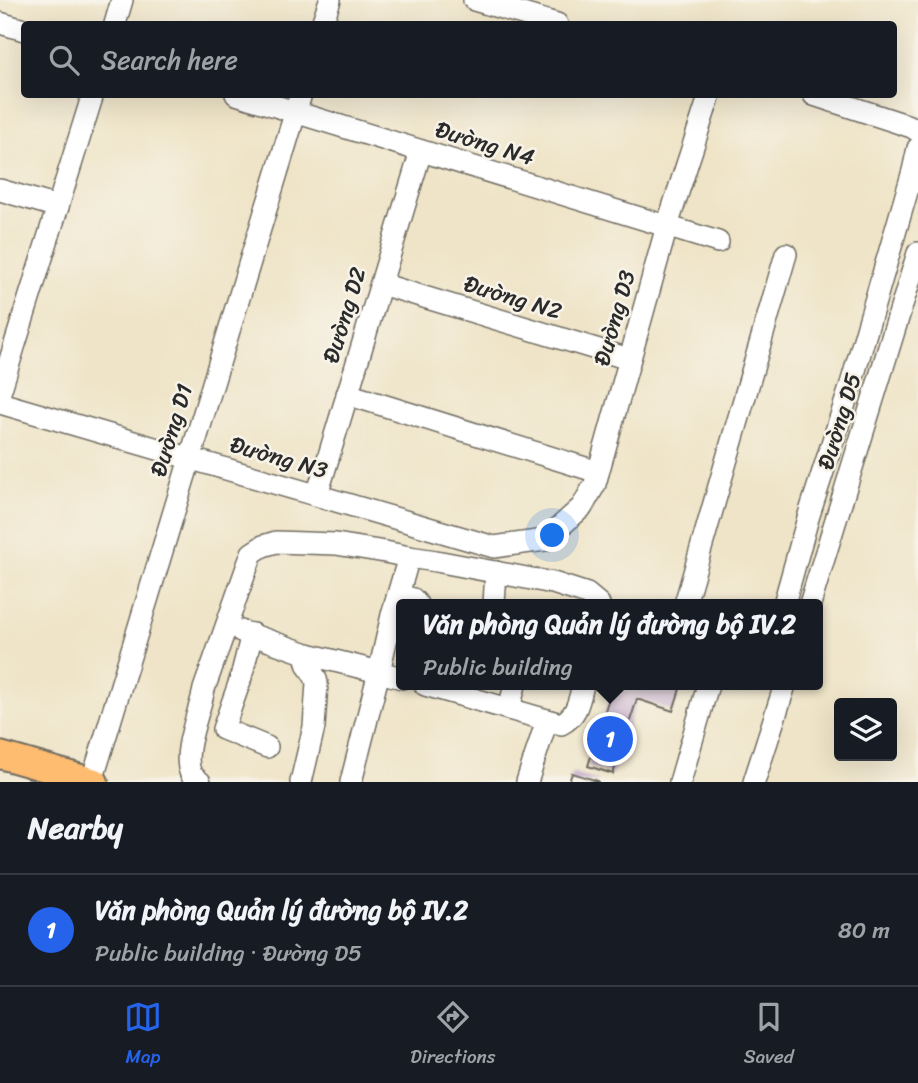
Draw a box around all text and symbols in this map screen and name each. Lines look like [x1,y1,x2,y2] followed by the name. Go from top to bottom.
[21,21,897,98] search box
[101,37,238,83] text: Search here
[45,41,83,79] icon: search
[430,109,540,178] street label: Đường N4
[310,262,379,368] street label: Đường D2
[459,263,567,332] street label: Đường N2
[581,265,648,371] street label: Đường D3
[805,368,874,475] street label: Đường D5
[138,378,205,482] street label: Đường D1
[225,424,333,491] street label: Đường N3
[535,518,569,552] your location
[396,599,823,690] popup
[423,601,796,647] text: Văn phòng Quản lý đường bộ IV.2
[423,647,573,688] text: Public building
[834,698,897,761] map controls
[834,698,897,761] button: layers
[587,713,633,765] pin: 1
[28,801,123,855] text: Nearby
[95,887,468,933] text: Văn phòng Quản lý đường bộ IV.2
[46,910,56,951] text: 1
[838,910,890,951] text: 80 m
[95,933,362,974] text: Public building · Đường D5
[124,998,162,1073] tab: Map
[410,998,496,1073] tab: Directions
[744,998,794,1073] tab: Saved

